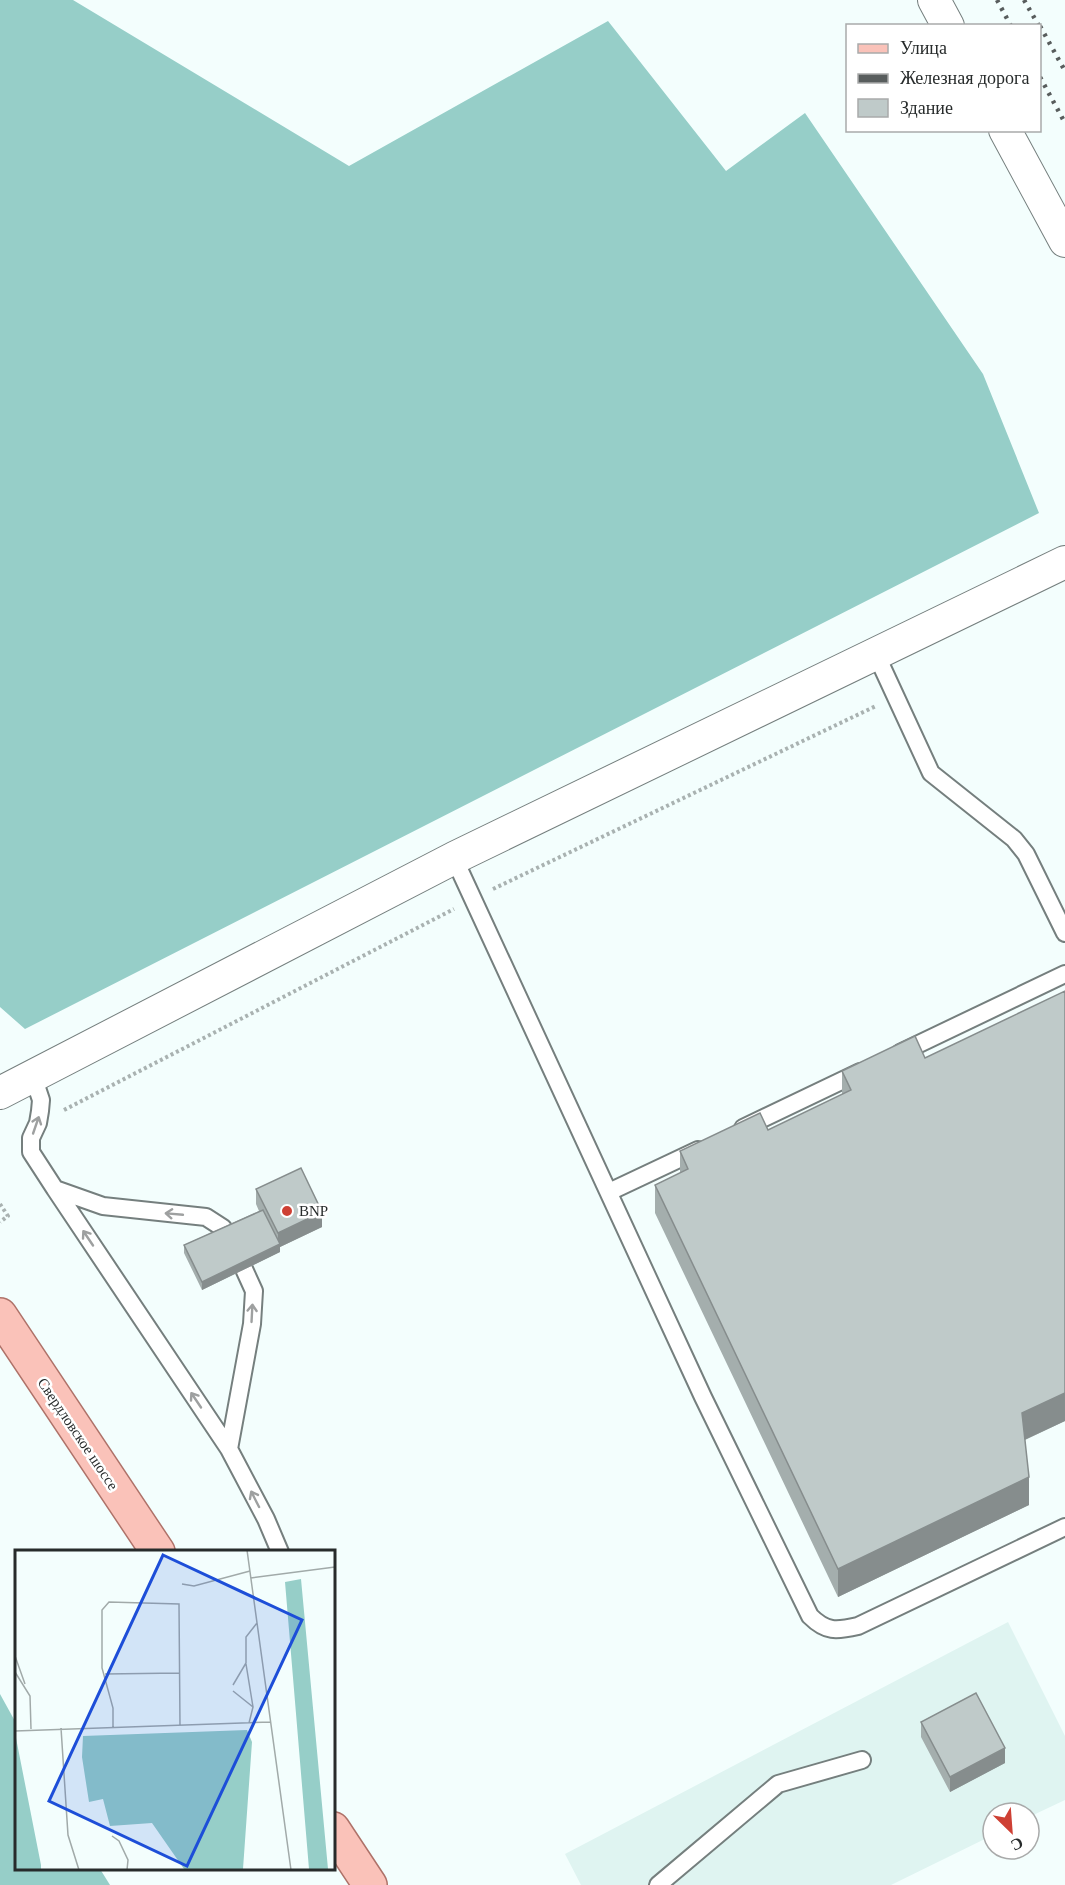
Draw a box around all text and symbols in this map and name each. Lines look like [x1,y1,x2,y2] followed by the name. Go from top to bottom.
[846,24,1041,132] legend
[900,38,947,58] text: Улица
[900,68,1029,88] text: Железная дорога
[900,98,953,118] text: Здание
[32,1116,43,1135] one-way arrow
[299,1203,328,1219] place label: BNP
[280,1204,294,1218] marker: BNP
[165,1208,184,1219] one-way arrow
[82,1231,94,1247] one-way arrow
[247,1303,258,1323] one-way arrow
[35,1375,122,1493] street label: Свердловское шоссе
[190,1392,202,1409] one-way arrow
[249,1491,261,1508] one-way arrow
[15,1550,334,1870] inset map
[981,1801,1041,1861] north arrow
[1008,1834,1026,1854] text: С

